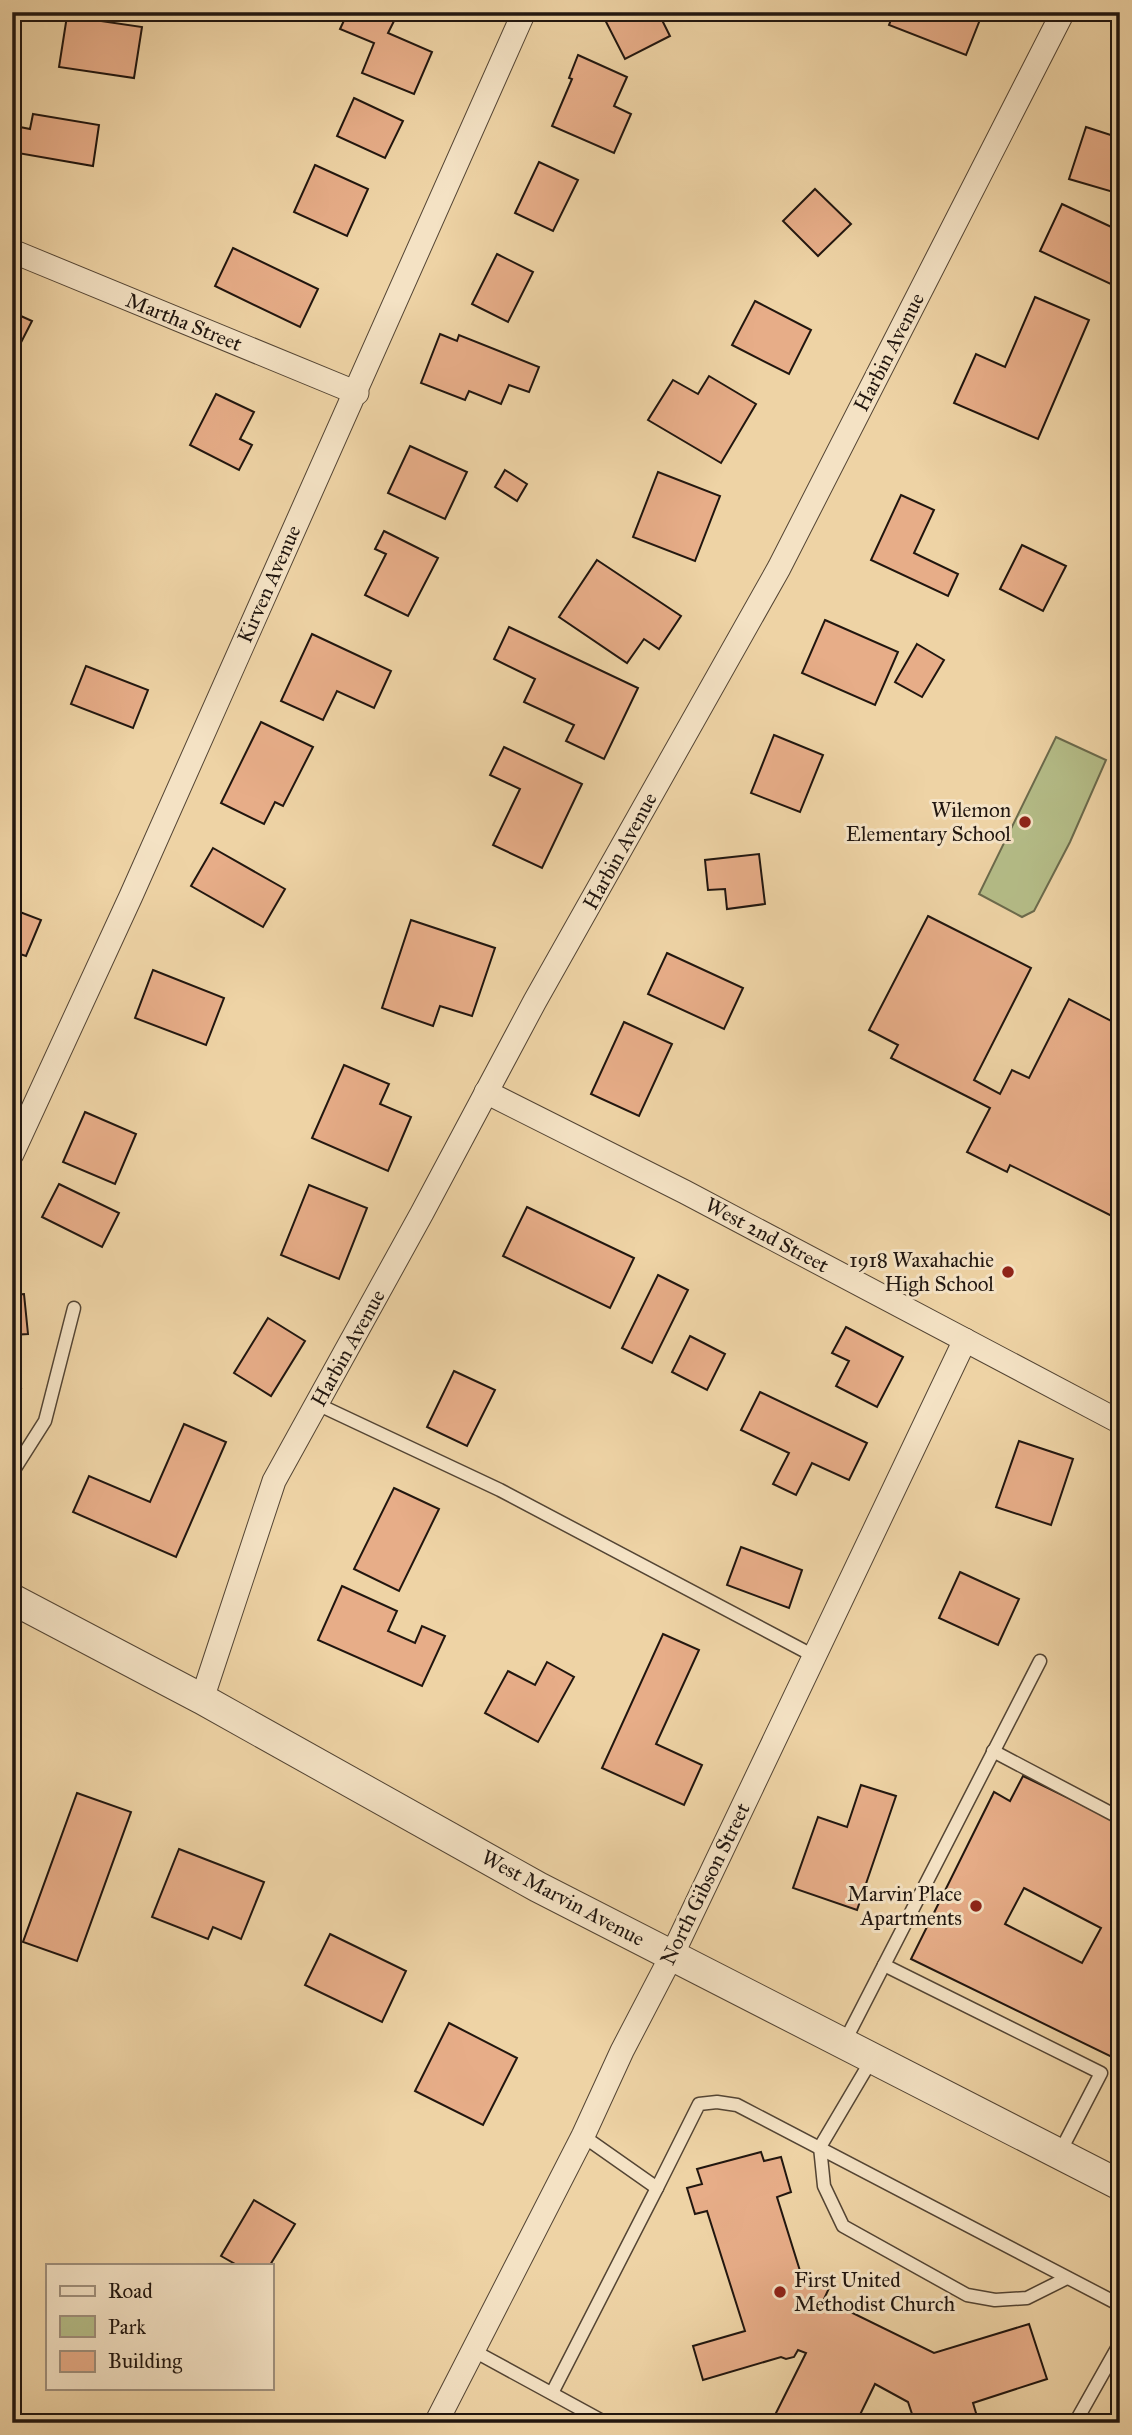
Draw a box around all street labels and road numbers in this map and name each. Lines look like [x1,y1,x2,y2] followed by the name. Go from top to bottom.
[122,287,246,357] street label: Martha Street
[848,288,930,416] street label: Harbin Avenue
[231,521,307,647] street label: Kirven Avenue
[577,788,663,914] street label: Harbin Avenue
[701,1192,834,1279] street label: West 2nd Street
[305,1285,391,1411] street label: Harbin Avenue
[654,1798,756,1969] street label: North Gibson Street
[477,1844,649,1952] street label: West Marvin Avenue

